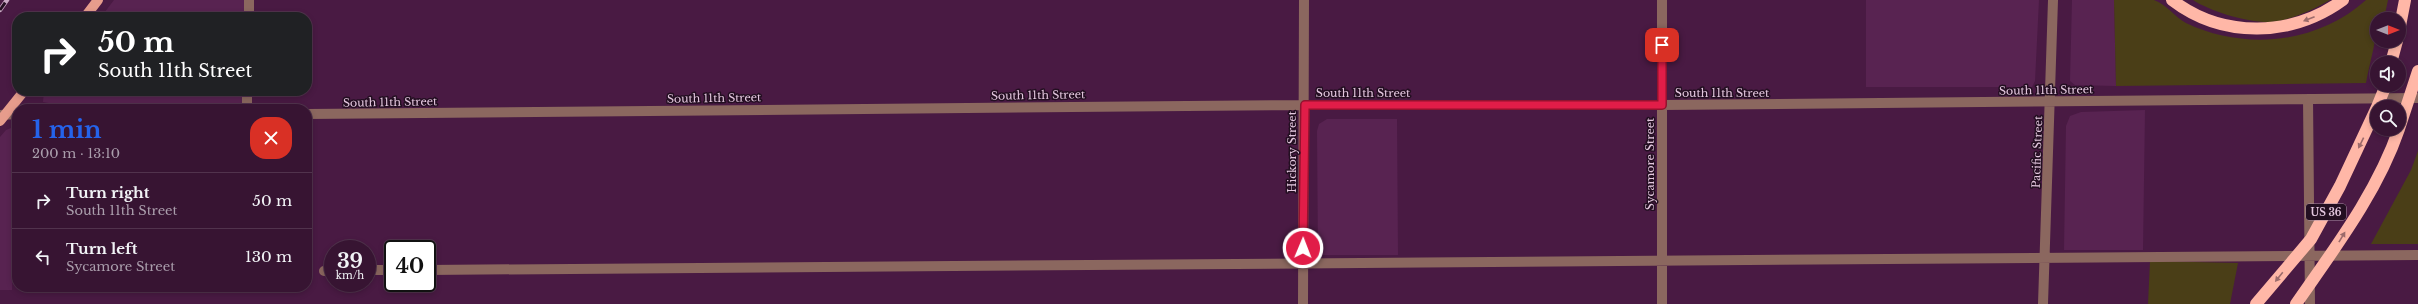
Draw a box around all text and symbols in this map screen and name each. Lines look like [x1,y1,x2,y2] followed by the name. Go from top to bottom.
[2370,12,2406,48] north arrow
[2370,12,2406,136] map controls
[2303,16,2315,22] one-way arrow
[98,25,174,60] text: 50 m
[32,28,84,80] icon: right
[1645,28,1679,62] pin
[1651,34,1673,56] icon: arrive
[2370,56,2406,92] button: sound
[98,60,252,82] text: South 11th Street
[1999,82,2094,98] street label: South 11th Street
[1316,86,1411,100] street label: South 11th Street
[1675,86,1770,100] street label: South 11th Street
[991,87,1086,103] street label: South 11th Street
[667,90,762,106] street label: South 11th Street
[343,94,438,110] street label: South 11th Street
[2370,100,2406,136] button: search
[1285,110,1299,193] street label: Hickory Street
[32,115,102,144] text: 1 min
[2029,115,2045,188] street label: Pacific Street
[250,117,292,159] button: close
[1643,117,1657,210] street label: Sycamore Street
[2358,137,2364,148] one-way arrow
[32,145,120,162] text: 200 m · 13:10
[66,183,149,202] text: Turn right
[32,190,54,212] icon: right
[252,191,292,210] text: 50 m
[66,202,177,219] text: South 11th Street
[2306,204,2346,220] road number: US 36
[1282,227,1324,269] position arrow
[2338,232,2346,242] one-way arrow
[66,239,137,258] text: Turn left
[384,240,436,292] speed limit sign: 40
[32,246,54,268] icon: left
[245,247,292,266] text: 130 m
[337,249,363,273] text: 39
[66,258,175,275] text: Sycamore Street
[336,269,364,282] text: km/h
[2275,272,2284,283] one-way arrow

